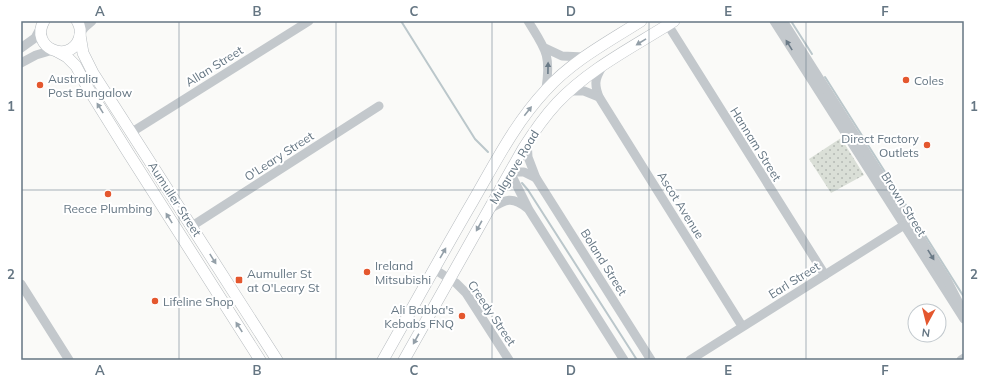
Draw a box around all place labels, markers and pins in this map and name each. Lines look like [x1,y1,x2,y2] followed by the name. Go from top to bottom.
[48,71,133,100] place label: Australia Post Bungalow
[914,73,944,88] place label: Coles
[901,75,911,85] marker: Coles
[35,80,45,90] marker: Australia Post Bungalow
[841,131,920,160] place label: Direct Factory Outlets
[922,140,932,150] marker: Direct Factory Outlets
[103,189,113,199] marker: Reece Plumbing
[63,201,153,216] place label: Reece Plumbing
[375,258,431,287] place label: Ireland Mitsubishi
[247,266,320,295] place label: Aumuller St at O'Leary St
[362,267,372,277] marker: Ireland Mitsubishi
[234,275,244,285] marker: Aumuller St at O'Leary St
[163,294,234,309] place label: Lifeline Shop
[150,296,160,306] marker: Lifeline Shop
[384,302,454,331] place label: Ali Babba's Kebabs FNQ
[457,311,467,321] marker: Ali Babba's Kebabs FNQ

